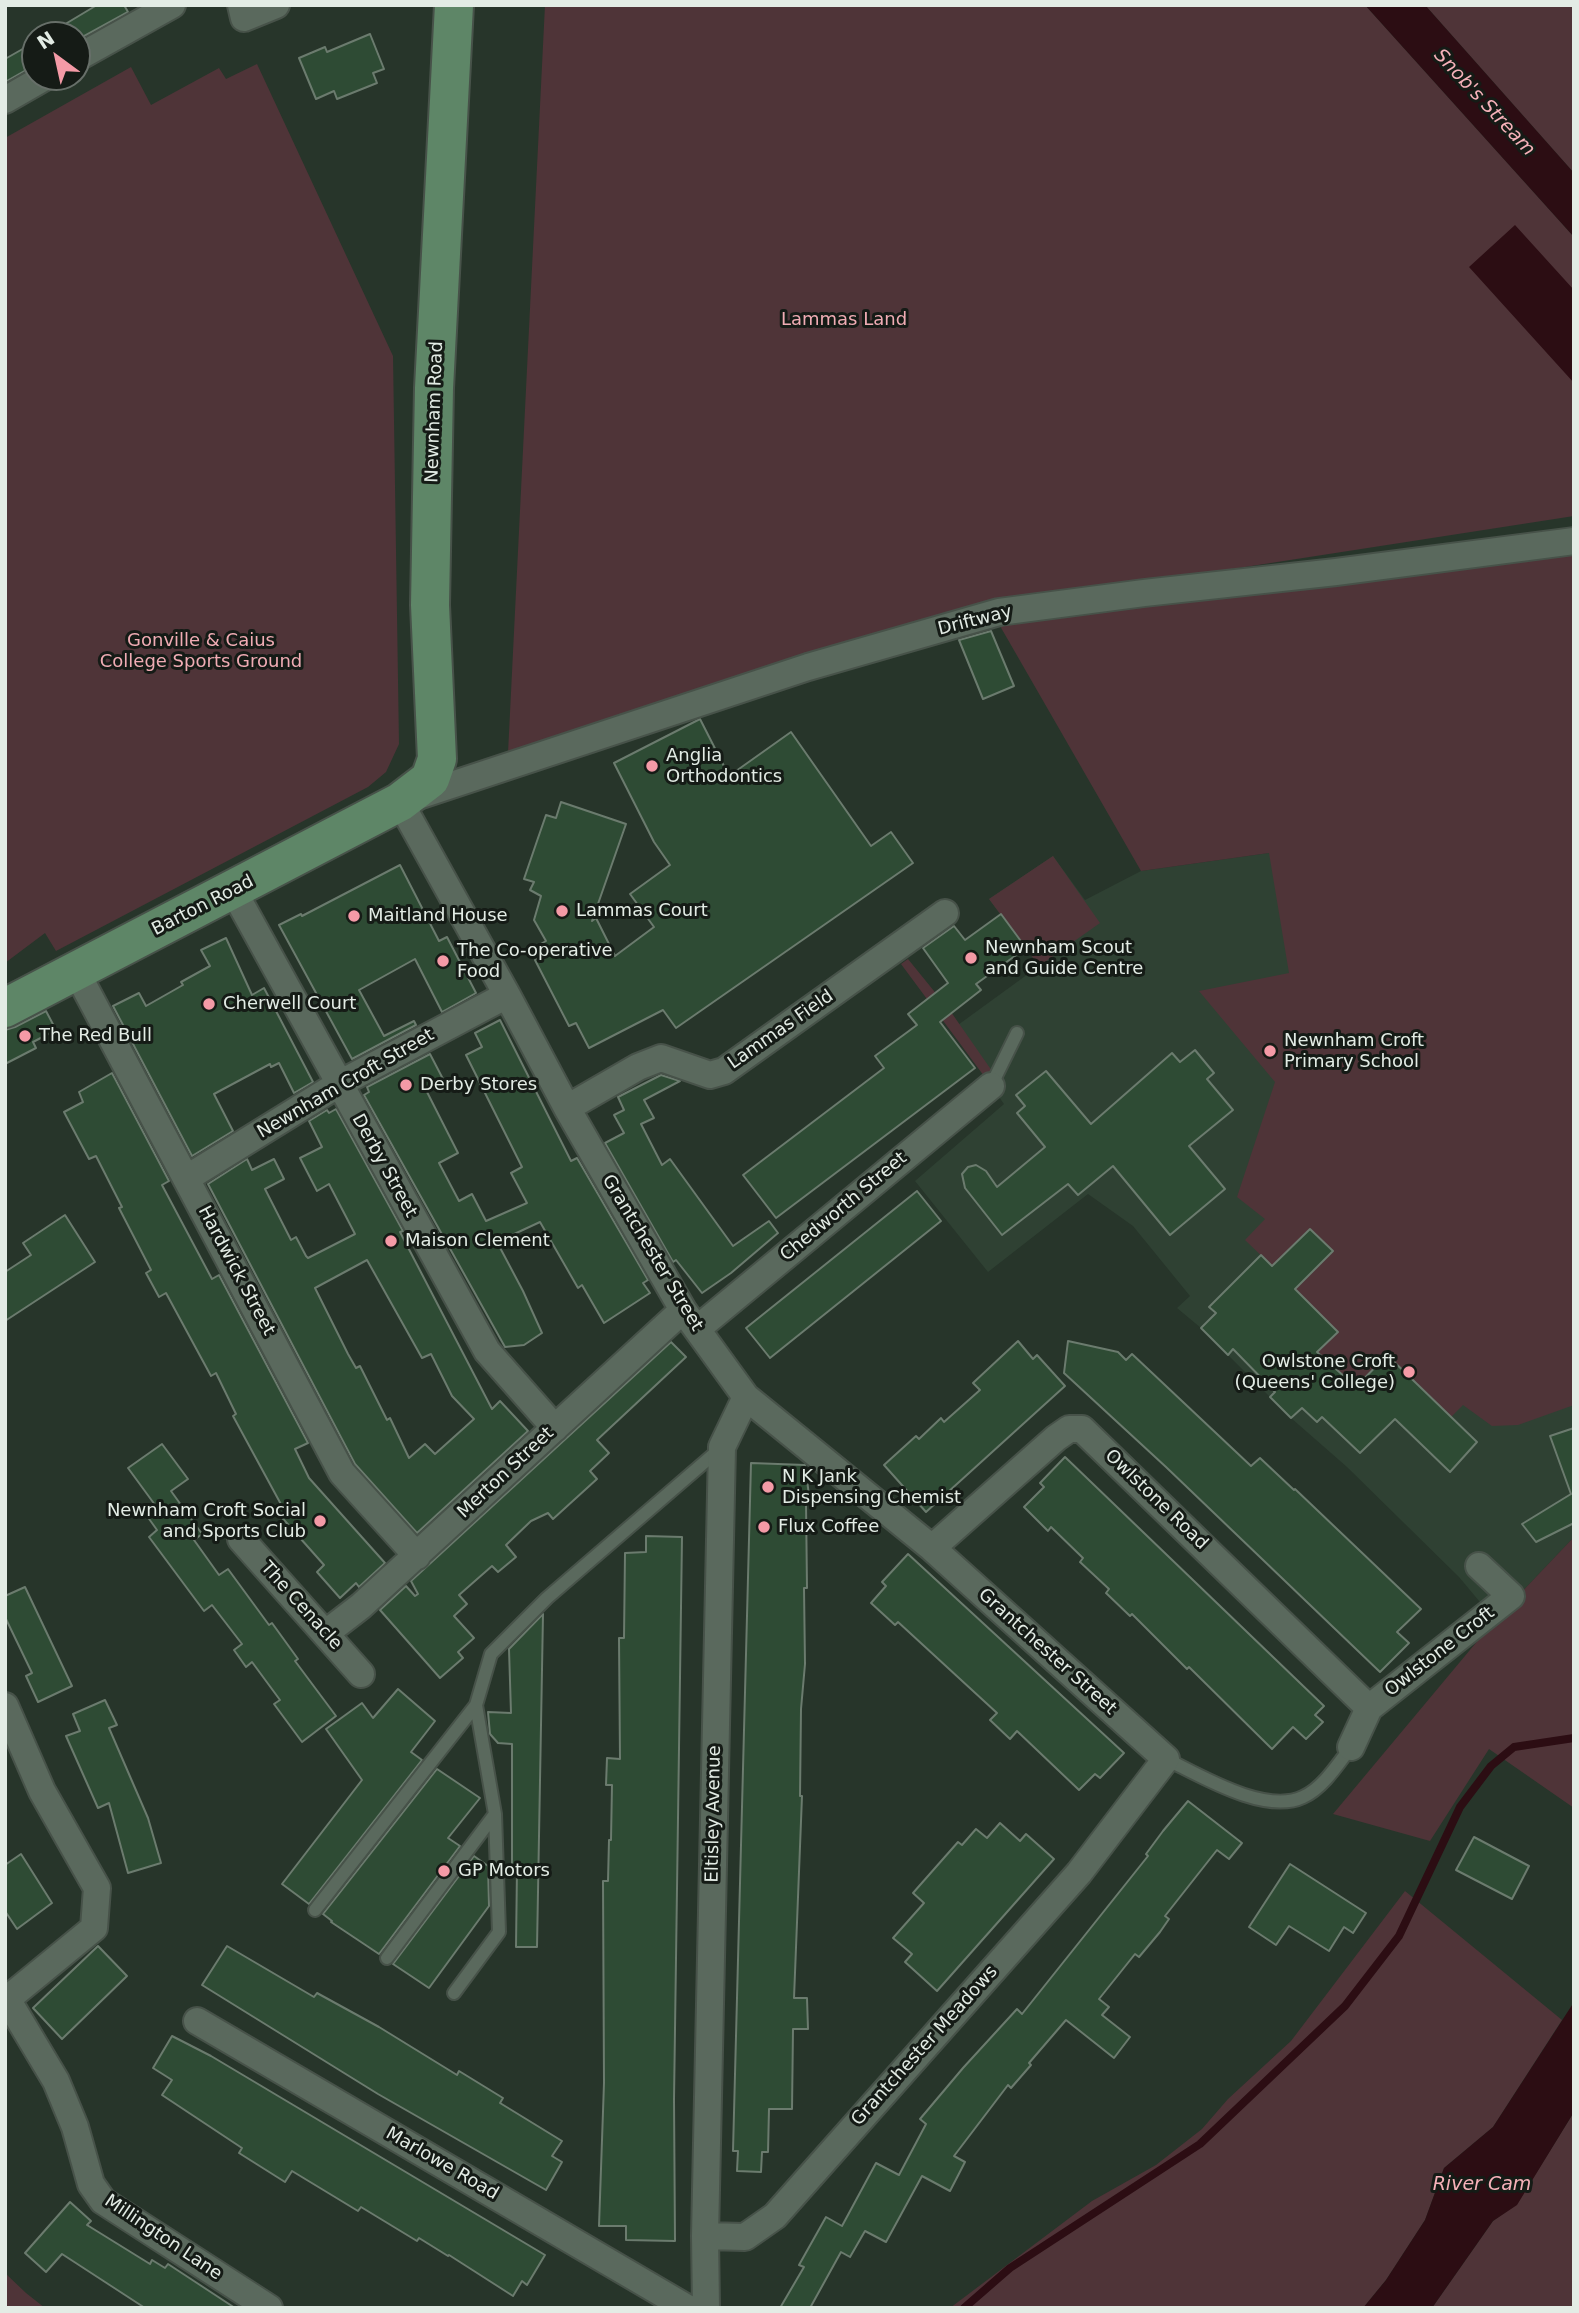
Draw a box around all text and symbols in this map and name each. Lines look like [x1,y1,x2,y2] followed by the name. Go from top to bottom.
[21,21,91,91] north arrow
[33,27,58,54] text: N
[1429,45,1539,161] water label: Snob's Stream
[781,309,907,331] park label: Lammas Land
[422,341,448,483] street label: Newnham Road
[936,601,1014,641] street label: Driftway
[100,630,302,672] park label: Gonville & Caius College Sports Ground
[666,745,782,788] place label: Anglia Orthodontics
[644,758,660,774] marker: Anglia Orthodontics
[149,871,257,941] street label: Barton Road
[576,900,708,922] place label: Lammas Court
[554,903,570,919] marker: Lammas Court
[368,905,508,927] place label: Maitland House
[346,908,362,924] marker: Maitland House
[985,937,1143,979] place label: Newnham Scout and Guide Centre
[457,940,613,982] place label: The Co-operative Food
[963,950,979,966] marker: Newnham Scout and Guide Centre
[435,953,451,969] marker: The Co-operative Food
[724,986,838,1074] street label: Lammas Field
[223,993,356,1015] place label: Cherwell Court
[201,996,217,1012] marker: Cherwell Court
[39,1025,152,1047] place label: The Red Bull
[254,1025,438,1143] street label: Newnham Croft Street
[17,1028,33,1044] marker: The Red Bull
[1284,1030,1424,1072] place label: Newnham Croft Primary School
[1262,1043,1278,1059] marker: Newnham Croft Primary School
[420,1074,537,1096] place label: Derby Stores
[398,1077,414,1093] marker: Derby Stores
[347,1111,421,1221] street label: Derby Street
[776,1148,912,1266] street label: Chedworth Street
[597,1171,707,1335] street label: Grantchester Street
[193,1203,279,1339] street label: Hardwick Street
[405,1230,550,1252] place label: Maison Clement
[383,1233,399,1249] marker: Maison Clement
[1235,1351,1395,1394] place label: Owlstone Croft (Queens' College)
[1401,1364,1417,1380] marker: Owlstone Croft (Queens' College)
[453,1423,559,1523] street label: Merton Street
[1100,1445,1212,1555] street label: Owlstone Road
[782,1466,961,1508] place label: N K Jank Dispensing Chemist
[760,1479,776,1495] marker: N K Jank Dispensing Chemist
[107,1500,306,1542] place label: Newnham Croft Social and Sports Club
[312,1513,328,1529] marker: Newnham Croft Social and Sports Club
[778,1516,879,1538] place label: Flux Coffee
[756,1519,772,1535] marker: Flux Coffee
[256,1557,346,1655] street label: The Cenacle
[973,1584,1121,1720] street label: Grantchester Street
[1381,1602,1499,1702] street label: Owlstone Croft
[702,1745,726,1883] street label: Eltisley Avenue
[458,1860,550,1882] place label: GP Motors
[436,1863,452,1879] marker: GP Motors
[847,1961,1003,2131] street label: Grantchester Meadows
[382,2123,502,2205] street label: Marlowe Road
[1433,2174,1531,2196] water label: River Cam
[100,2191,226,2285] street label: Millington Lane

